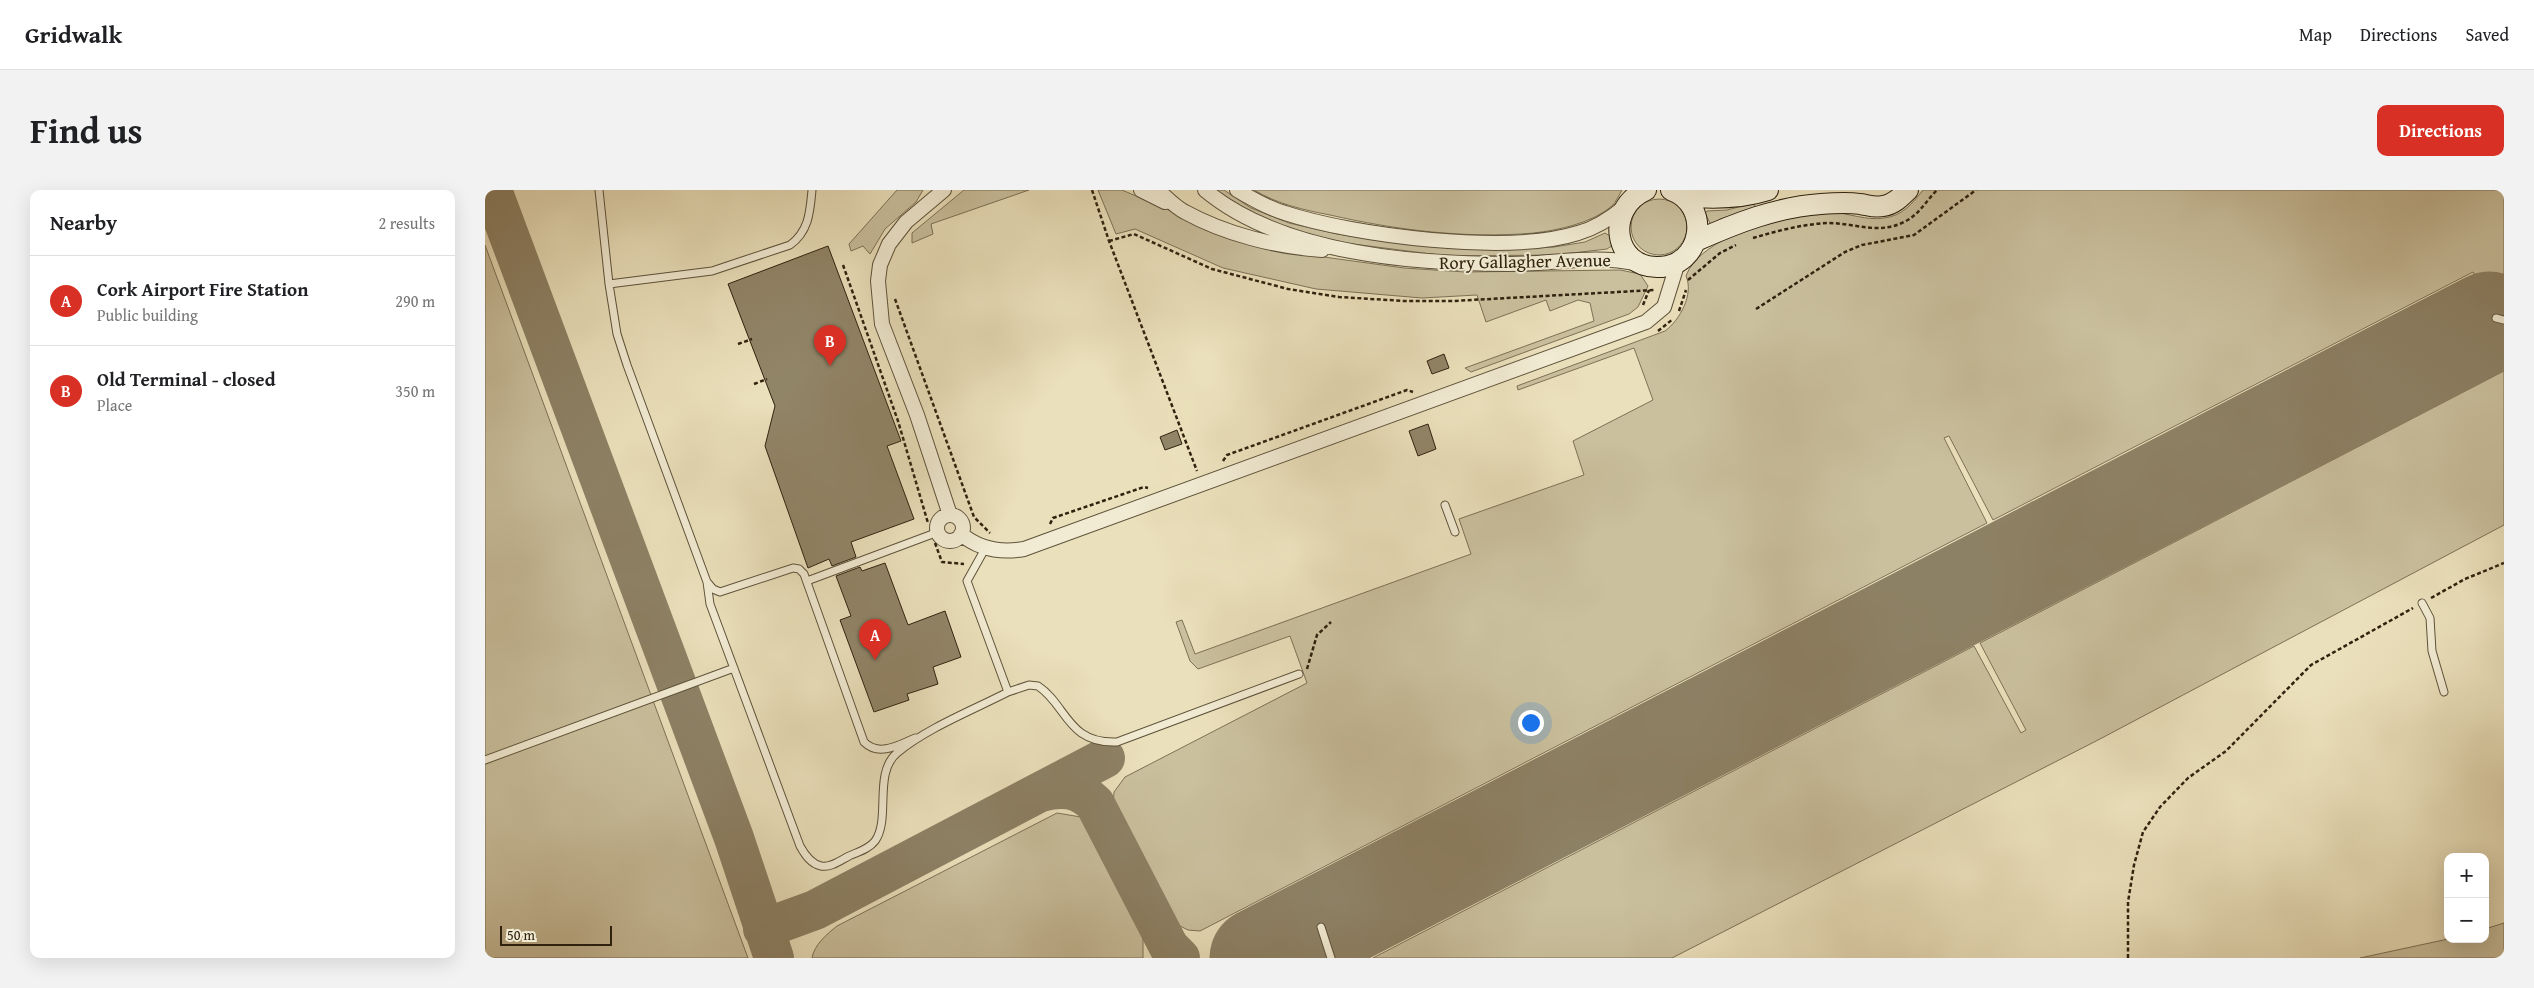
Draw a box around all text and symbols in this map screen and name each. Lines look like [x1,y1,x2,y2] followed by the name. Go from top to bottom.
[25,17,122,52] text: Gridwalk
[2299,21,2332,48] text: Map
[2360,21,2437,48] text: Directions
[2465,21,2509,48] text: Saved
[30,105,143,156] text: Find us
[2377,105,2504,156] button: Directions
[50,207,117,238] text: Nearby
[378,211,435,235] text: 2 results
[1439,246,1611,276] street label: Rory Gallagher Avenue
[97,275,308,303] text: Cork Airport Fire Station
[61,289,71,313] text: A
[395,289,435,313] text: 290 m
[97,303,198,327] text: Public building
[814,325,846,366] pin: B
[97,365,276,393] text: Old Terminal - closed
[61,379,71,403] text: B
[395,379,435,403] text: 350 m
[97,393,132,417] text: Place
[859,619,891,660] pin: A
[1518,710,1544,736] your location
[2444,853,2489,943] map controls
[2444,853,2489,898] button: +
[2444,898,2489,943] button: −
[500,923,613,946] scale bar
[507,925,535,945] text: 50 m

